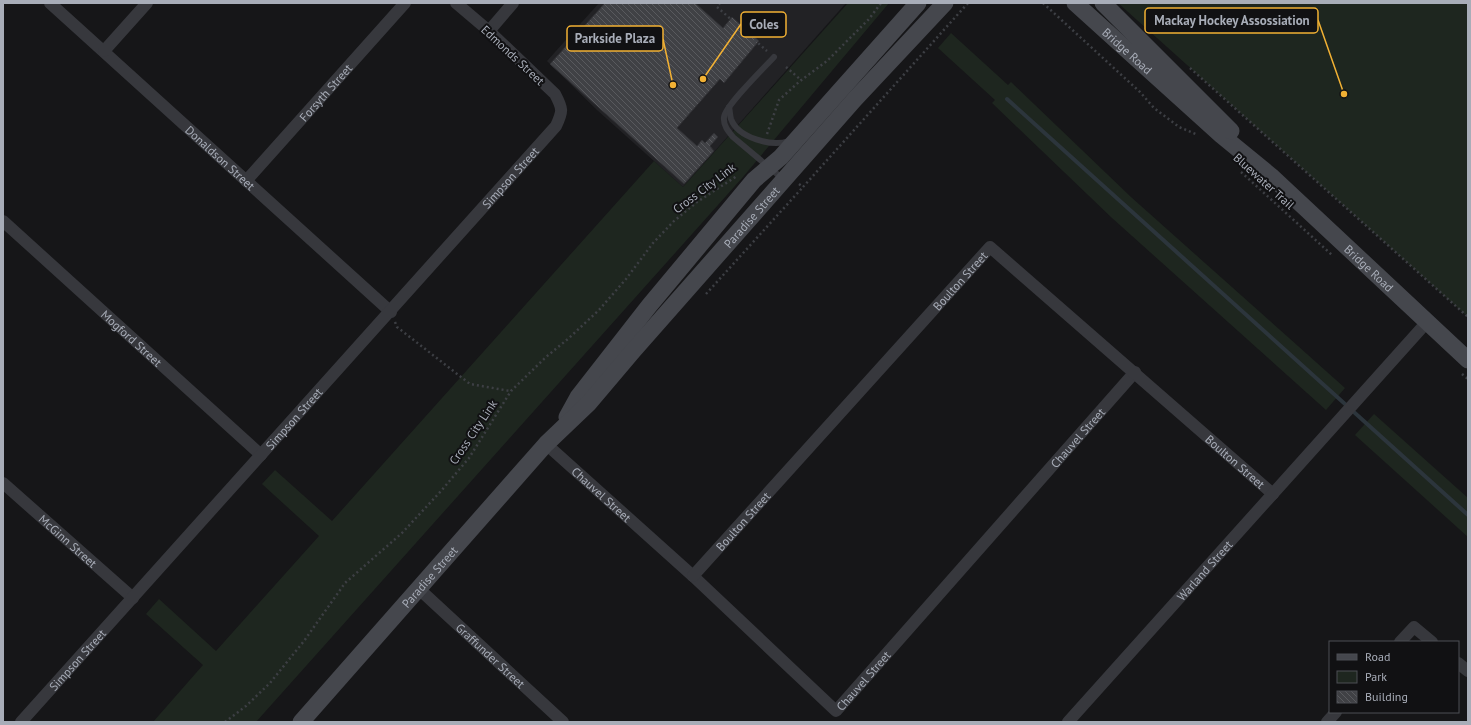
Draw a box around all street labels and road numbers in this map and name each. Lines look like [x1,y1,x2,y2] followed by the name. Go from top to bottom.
[478,22,548,88] street label: Edmonds Street
[1100,24,1156,77] street label: Bridge Road
[296,60,355,124] street label: Forsyth Street
[182,122,258,193] street label: Donaldson Street
[478,143,542,211] street label: Simpson Street
[1230,150,1298,213] street label: Bluewater Trail
[670,159,739,216] street label: Cross City Link
[720,183,782,251] street label: Paradise Street
[1342,241,1397,294] street label: Bridge Road
[929,248,990,313] street label: Boulton Street
[98,306,165,369] street label: Mogford Street
[262,384,325,452] street label: Simpson Street
[446,397,500,467] street label: Cross City Link
[1047,404,1108,471] street label: Chauvel Street
[1203,431,1268,491] street label: Boulton Street
[569,463,635,525] street label: Chauvel Street
[712,488,773,554] street label: Boulton Street
[36,511,100,570] street label: McGinn Street
[1173,537,1235,603] street label: Warland Street
[398,543,460,610] street label: Paradise Street
[453,620,528,691] street label: Graffunder Street
[46,626,109,693] street label: Simpson Street
[833,647,893,714] street label: Chauvel Street

